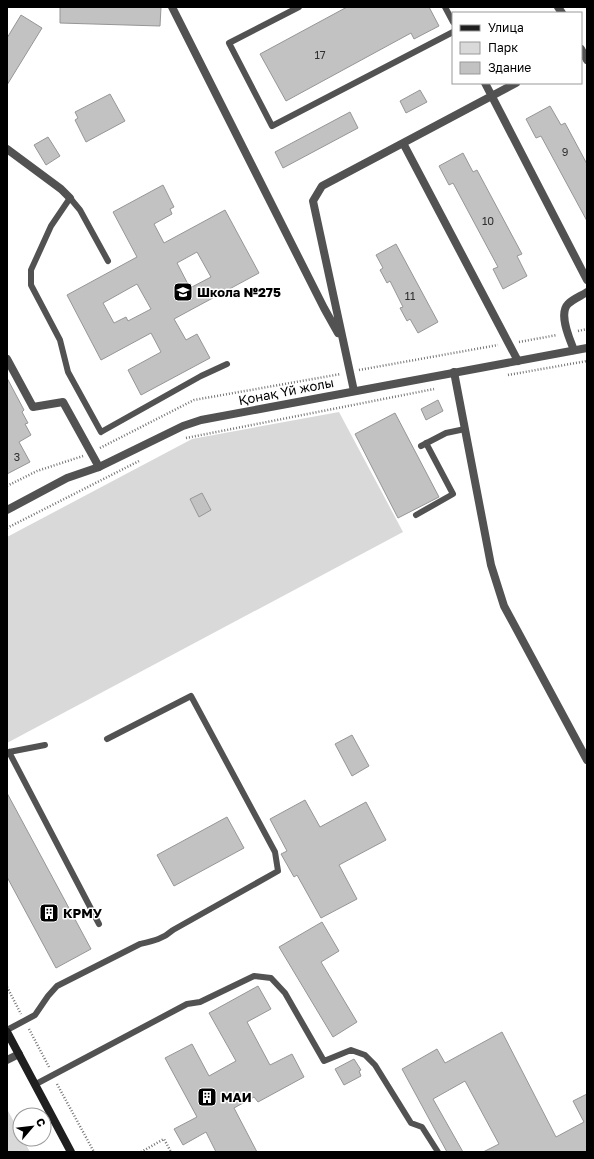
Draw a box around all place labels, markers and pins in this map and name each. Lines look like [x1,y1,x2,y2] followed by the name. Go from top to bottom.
[172,281,194,303] school or university icon: Школа №275
[197,284,281,300] place label: Школа №275
[38,902,60,924] building icon: КРМУ
[63,905,103,921] place label: КРМУ
[196,1086,218,1108] building icon: МАИ
[221,1089,252,1105] place label: МАИ

